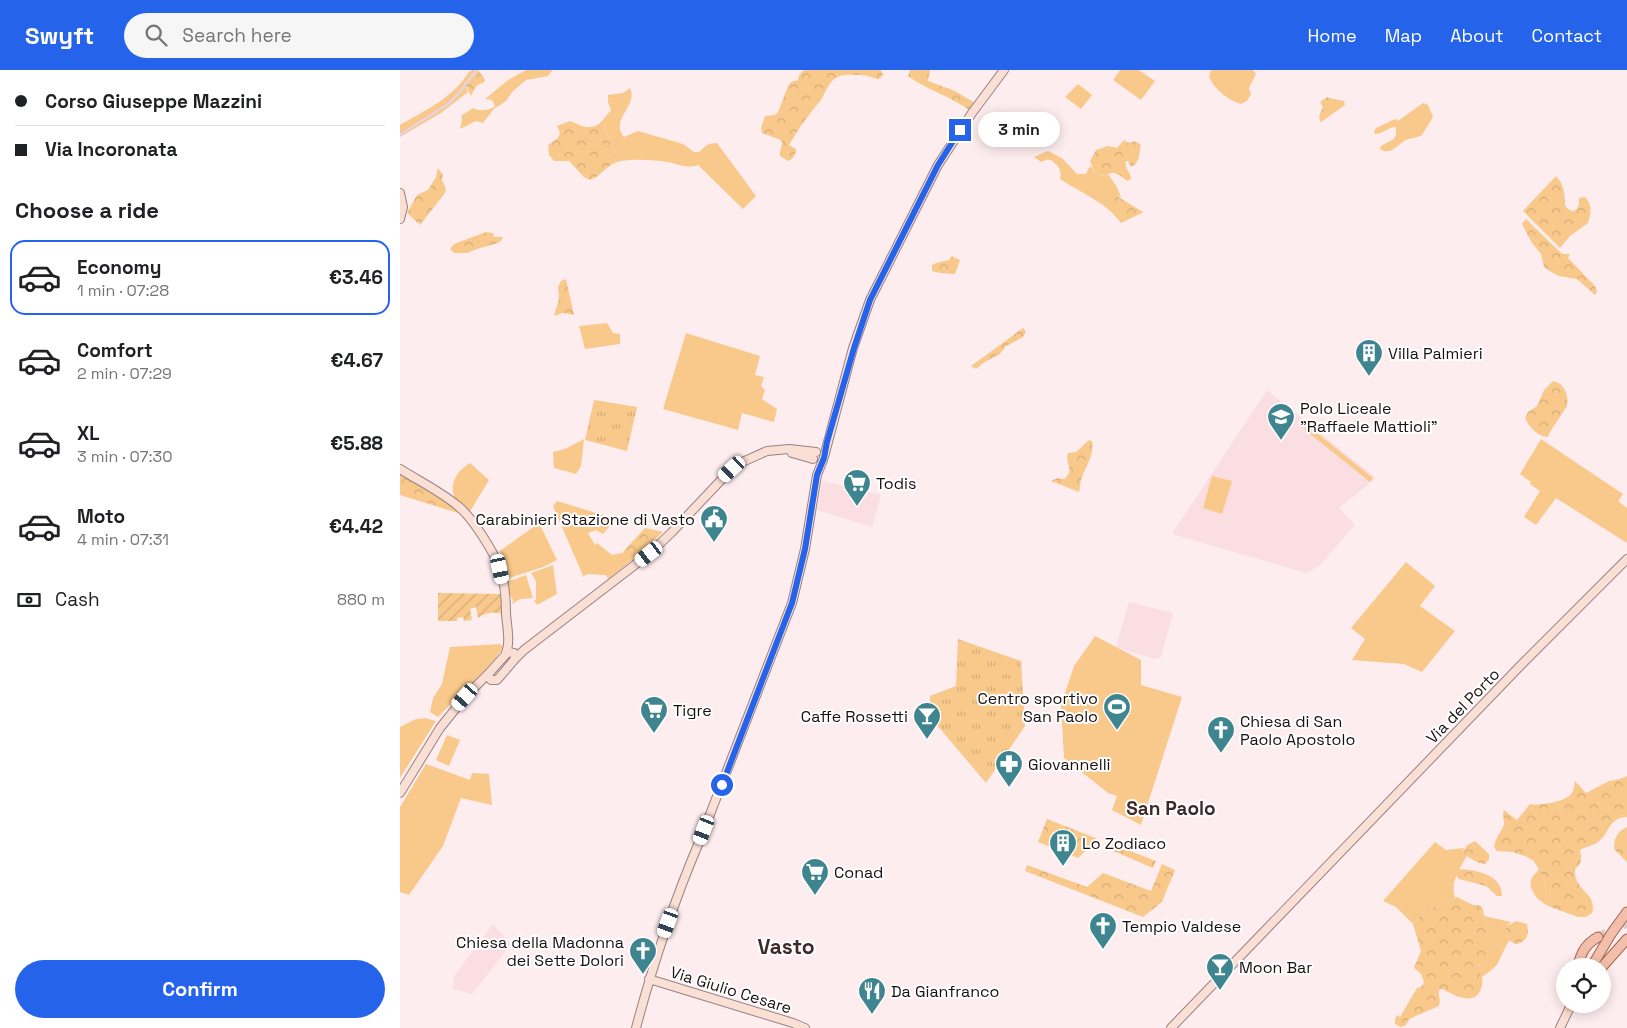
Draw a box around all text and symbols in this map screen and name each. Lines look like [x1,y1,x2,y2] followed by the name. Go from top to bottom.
[124,13,474,58] search box
[25,20,94,51] text: Swyft
[142,21,170,49] icon: search
[182,23,292,48] text: Search here
[1308,24,1357,47] text: Home
[1385,24,1422,47] text: Map
[1450,24,1504,47] text: About
[1532,24,1602,47] text: Contact
[45,89,262,114] text: Corso Giuseppe Mazzini
[978,112,1060,148] callout: 3 min
[949,119,971,141] route end
[998,119,1040,140] text: 3 min
[45,137,178,162] text: Via Incoronata
[15,196,159,224] text: Choose a ride
[17,255,62,300] icon: car
[77,255,161,280] text: Economy
[329,265,383,290] text: €3.46
[77,280,169,301] text: 1 min · 07:28
[17,338,62,383] icon: car
[77,338,153,363] text: Comfort
[1354,338,1384,377] building icon: Villa Palmieri
[1388,343,1483,364] place label: Villa Palmieri
[331,348,383,373] text: €4.67
[77,363,172,384] text: 2 min · 07:29
[1300,398,1438,437] place label: Polo Liceale "Raffaele Mattioli"
[1266,402,1296,441] school or university icon: Polo Liceale "Raffaele Mattioli"
[17,421,62,466] icon: car
[77,421,100,446] text: XL
[330,431,383,456] text: €5.88
[77,446,172,467] text: 3 min · 07:30
[715,453,748,485] car
[842,468,872,507] supermarket icon: Todis
[876,473,916,494] place label: Todis
[17,504,62,549] icon: car
[77,504,125,529] text: Moto
[699,504,729,543] public building icon: Carabinieri Stazione di Vasto
[475,509,695,530] place label: Carabinieri Stazione di Vasto
[329,514,383,539] text: €4.42
[77,529,169,550] text: 4 min · 07:31
[632,539,665,569] car
[489,553,510,585] car
[15,586,43,614] icon: cash
[55,587,100,612] text: Cash
[337,589,385,610] text: 880 m
[1422,664,1504,748] street label: Via del Porto
[449,681,480,713] car
[977,688,1098,727] place label: Centro sportivo San Paolo
[1102,692,1132,731] sports icon: Centro sportivo San Paolo
[639,695,669,734] supermarket icon: Tigre
[673,700,712,721] place label: Tigre
[912,701,942,740] bar icon: Caffe Rossetti
[801,706,908,727] place label: Caffe Rossetti
[1240,711,1355,750] place label: Chiesa di San Paolo Apostolo
[1206,715,1236,754] church icon: Chiesa di San Paolo Apostolo
[994,749,1024,788] pharmacy icon: Giovannelli
[1028,754,1110,775] place label: Giovannelli
[711,774,733,796] route start
[1126,796,1216,821] district label: San Paolo
[691,813,716,847] car
[1048,828,1078,867] building icon: Lo Zodiaco
[1082,833,1166,854] place label: Lo Zodiaco
[800,857,830,896] supermarket icon: Conad
[834,862,883,883] place label: Conad
[655,906,680,940] car
[1088,911,1118,950] church icon: Tempio Valdese
[1122,916,1241,937] place label: Tempio Valdese
[456,932,624,971] place label: Chiesa della Madonna dei Sette Dolori
[757,933,815,960] district label: Vasto
[628,936,658,975] church icon: Chiesa della Madonna dei Sette Dolori
[1205,952,1235,991] bar icon: Moon Bar
[1239,957,1312,978] place label: Moon Bar
[1556,958,1611,1013] map controls
[1556,958,1611,1013] button: locate
[15,960,385,1018] button: Confirm
[668,962,794,1018] street label: Via Giulio Cesare
[857,976,887,1015] restaurant icon: Da Gianfranco
[891,981,999,1002] place label: Da Gianfranco

